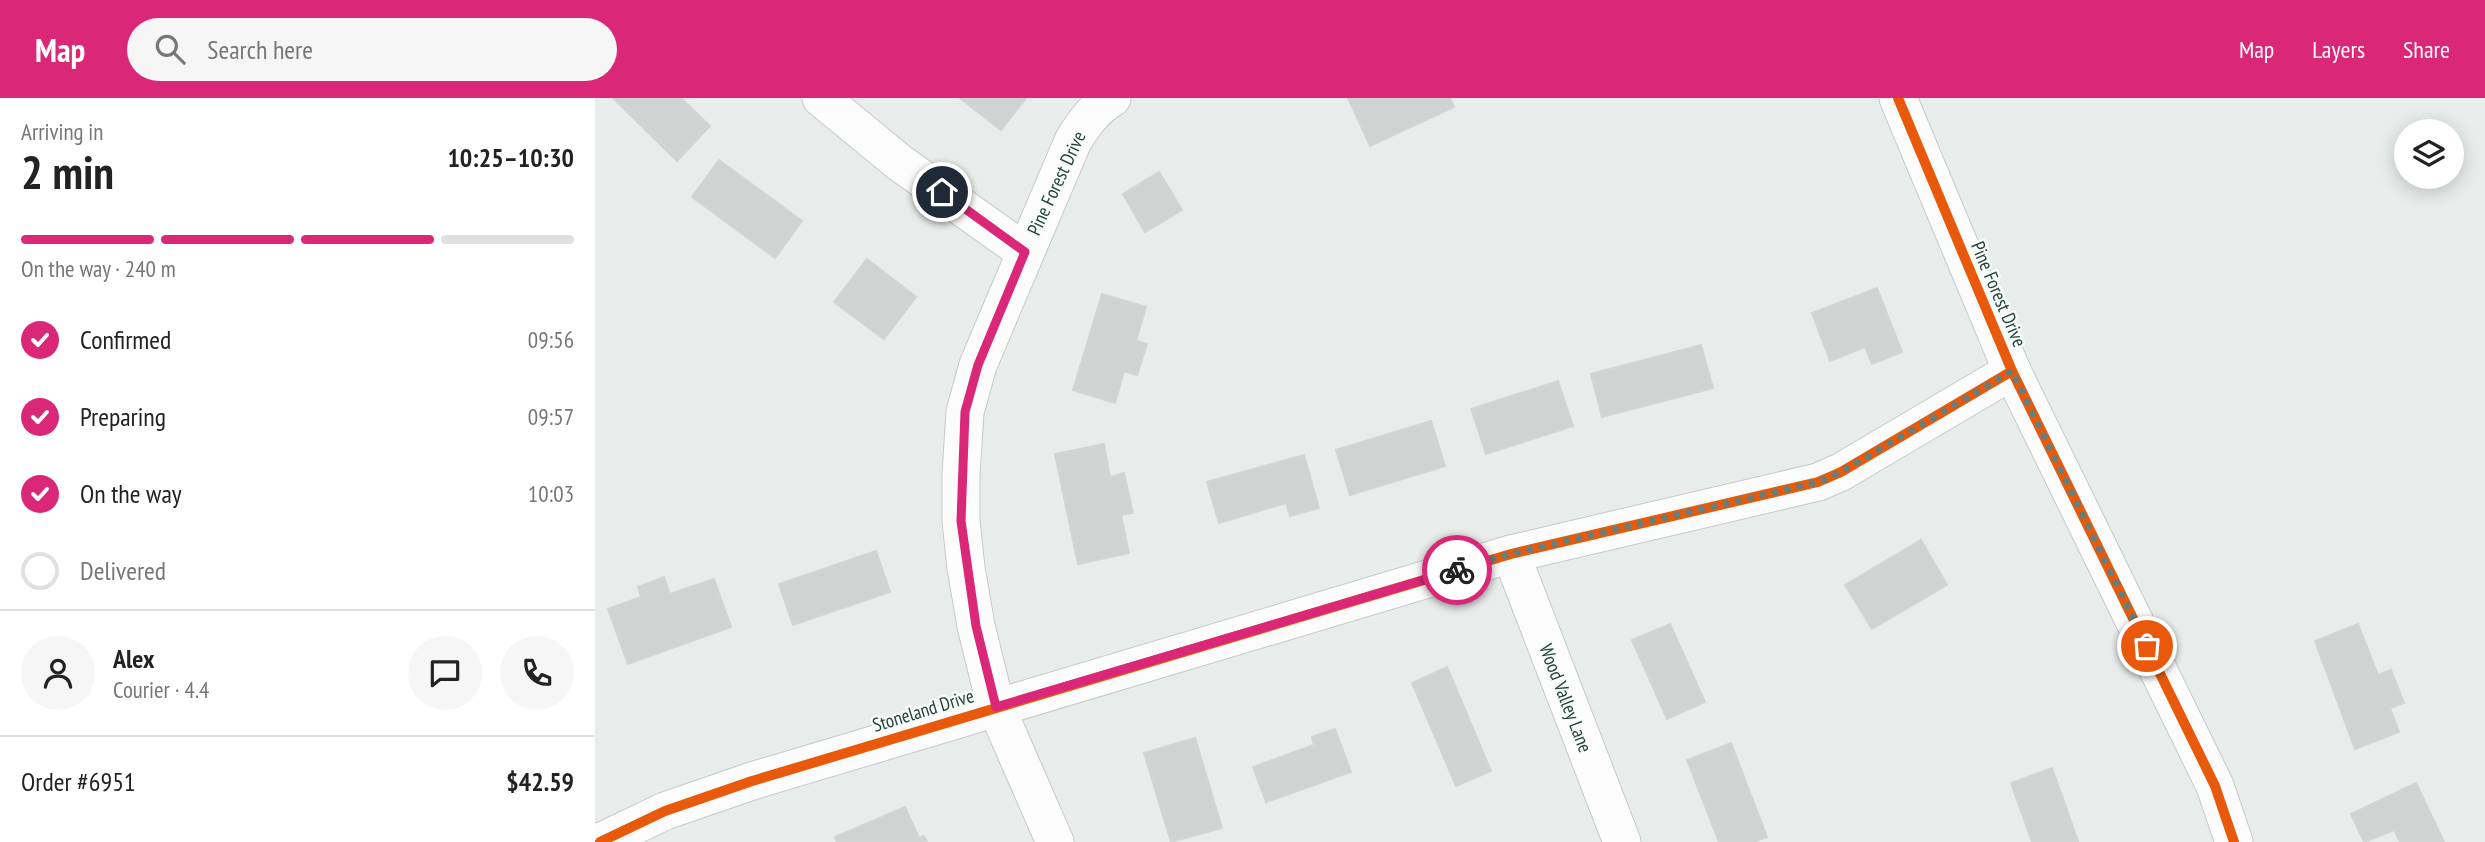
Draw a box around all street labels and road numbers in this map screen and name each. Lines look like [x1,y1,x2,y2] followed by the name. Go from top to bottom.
[1021,127,1091,239] street label: Pine Forest Drive
[1966,238,2032,350] street label: Pine Forest Drive
[1534,640,1598,756] street label: Wood Valley Lane
[869,683,977,737] street label: Stoneland Drive

